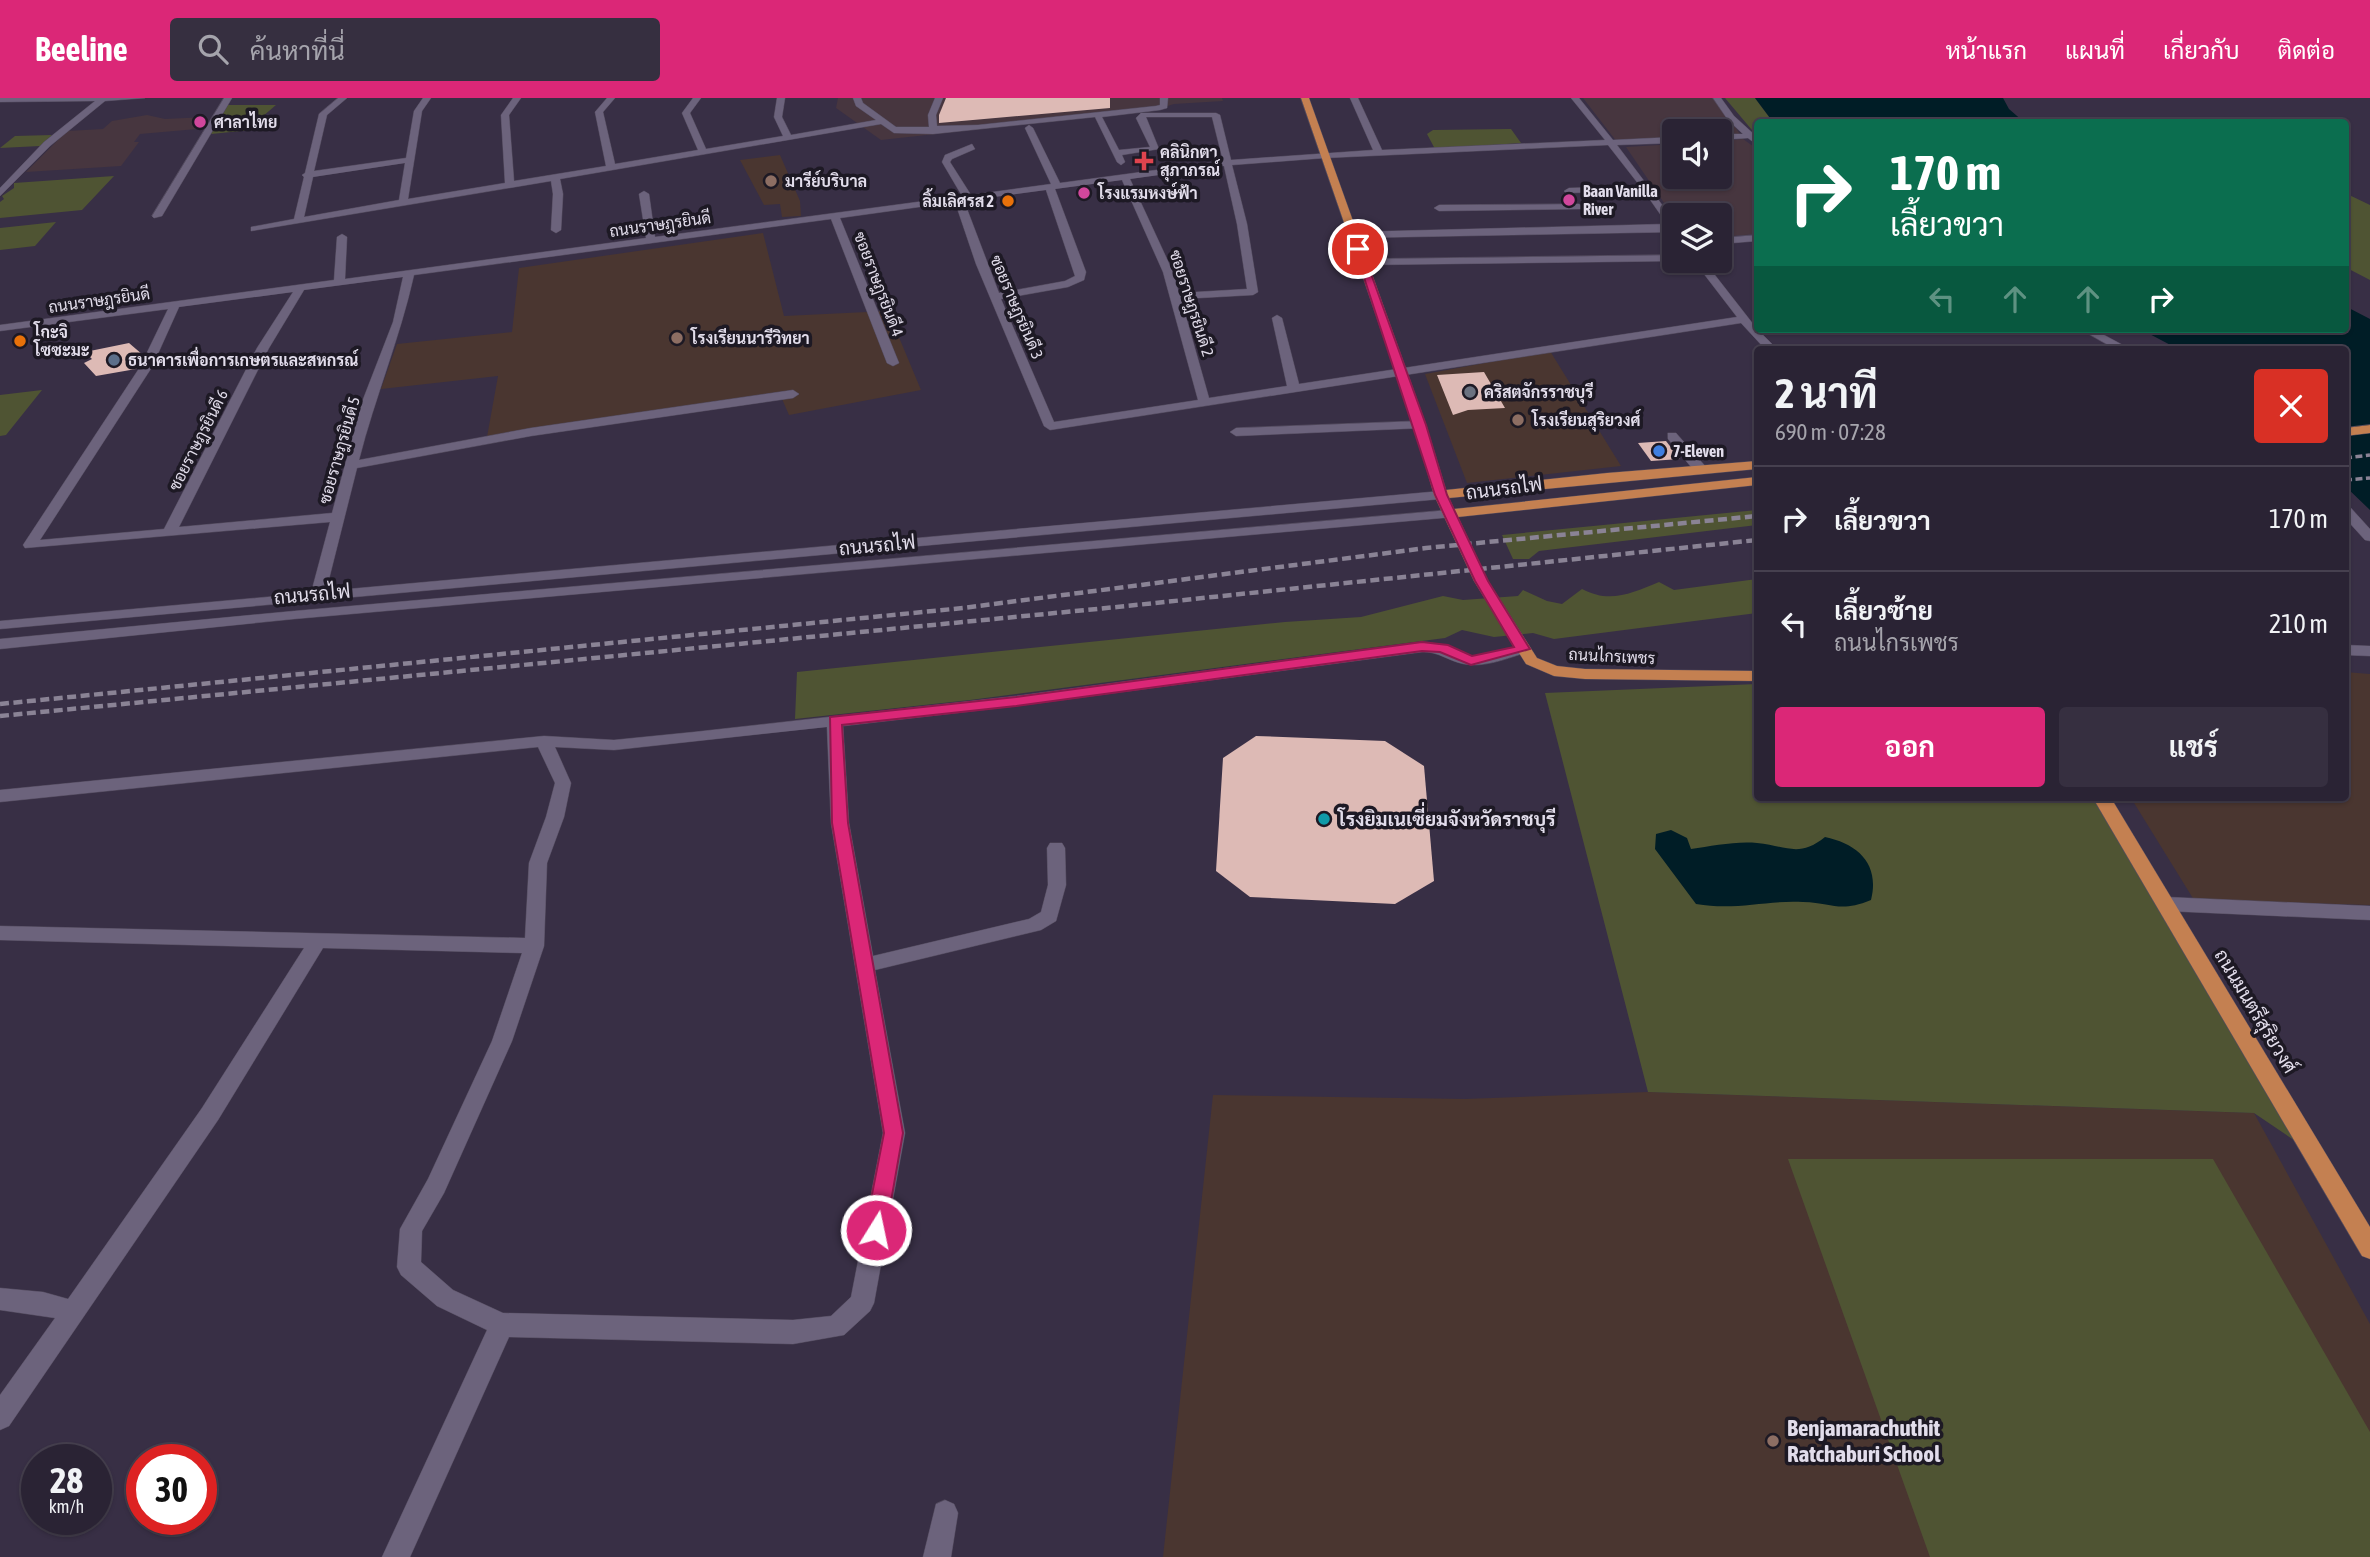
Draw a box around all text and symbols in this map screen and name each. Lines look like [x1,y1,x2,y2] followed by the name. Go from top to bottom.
[170,18,660,81] search box
[35,30,128,68] text: Beeline
[194,30,232,68] icon: search
[250,36,345,66] text: ค้นหาที่นี่
[1946,37,2027,64] text: หน้าแรก
[2065,37,2125,64] text: แผนที่
[2163,37,2240,64] text: เกี่ยวกับ
[2278,37,2335,64] text: ติดต่อ
[214,111,277,131] place label: ศาลาไทย
[192,114,208,130] marker: ศาลาไทย
[1662,119,1732,273] map controls
[1662,119,1732,189] button: sound
[1160,142,1221,182] place label: คลินิกตา สุภาภรณ์
[1890,144,2001,200] text: 170 m
[1775,147,1866,238] icon: right
[1134,151,1154,171] marker: คลินิกตา สุภาภรณ์
[785,170,867,190] place label: มารีย์บริบาล
[763,173,779,189] marker: มารีย์บริบาล
[1097,182,1198,202] place label: โรงแรมหงษ์ฟ้า
[1583,182,1658,218] place label: Baan Vanilla River
[1076,185,1092,201] marker: โรงแรมหงษ์ฟ้า
[922,188,994,210] place label: ลิ้มเลิศรส 2
[1561,192,1577,208] marker: Baan Vanilla River
[1000,193,1016,209] marker: ลิ้มเลิศรส 2
[1662,203,1732,273] button: layers
[608,206,712,242] street label: ถนนราษฎรยินดี
[1890,206,2004,243] text: เลี้ยวขวา
[1328,219,1388,279] pin
[849,228,909,340] street label: ซอยราษฎรยินดี 4
[1339,230,1377,268] icon: arrive
[1164,247,1220,359] street label: ซอยราษฎรยินดี 2
[985,252,1049,362] street label: ซอยราษฎรยินดี 3
[1923,280,1961,318] icon: left
[1996,280,2034,318] icon: ahead
[2069,280,2107,318] icon: ahead
[2142,280,2180,318] icon: right
[47,282,151,318] street label: ถนนราษฎรยินดี
[33,321,90,359] place label: โกะจิ โซซะมะ
[690,327,810,347] place label: โรงเรียนนารีวิทยา
[669,330,685,346] marker: โรงเรียนนารีวิทยา
[12,333,28,349] marker: โกะจิ โซซะมะ
[128,346,359,369] place label: ธนาคารเพื่อการเกษตรและสหกรณ์
[106,352,122,368] marker: ธนาคารเพื่อการเกษตรและสหกรณ์
[1775,369,1878,417] text: 2 นาที
[2254,369,2328,443] button: close
[1484,382,1594,404] place label: คริสตจักรราชบุรี
[1462,384,1478,400] marker: คริสตจักรราชบุรี
[163,386,233,494] street label: ซอยราษฎรยินดี 6
[313,394,365,506] street label: ซอยราษฎรยินดี 5
[1531,409,1642,432] place label: โรงเรียนสุริยวงศ์
[1510,412,1526,428] marker: โรงเรียนสุริยวงศ์
[1775,419,1886,445] text: 690 m · 07:28
[1673,442,1724,460] place label: 7-Eleven
[1651,443,1667,459] marker: 7-Eleven
[1465,471,1543,504] street label: ถนนรถไฟ
[1775,500,1813,538] icon: right
[2269,504,2328,534] text: 170 m
[1834,506,1931,536] text: เลี้ยวขวา
[838,530,916,559] street label: ถนนรถไฟ
[273,579,351,608] street label: ถนนรถไฟ
[1834,596,1933,626] text: เลี้ยวซ้าย
[1775,605,1813,643] icon: left
[2269,609,2328,639] text: 210 m
[1834,630,1959,656] text: ถนนไกรเพชร
[1568,643,1656,667] street label: ถนนไกรเพชร
[1775,707,2045,787] button: ออก
[2059,707,2328,787] button: แชร์
[1337,802,1555,834] place label: โรงยิมเนเซี่ยมจังหวัดราชบุรี
[1316,811,1332,827] marker: โรงยิมเนเซี่ยมจังหวัดราชบุรี
[2209,945,2302,1078] street label: ถนนมนตรีสุริยวงศ์
[839,1193,913,1267] position arrow
[1787,1415,1941,1467] place label: Benjamarachuthit Ratchaburi School
[1765,1433,1781,1449] marker: Benjamarachuthit Ratchaburi School
[126,1444,217,1535] speed limit sign: 30
[50,1460,83,1500] text: 28
[49,1496,84,1517] text: km/h

